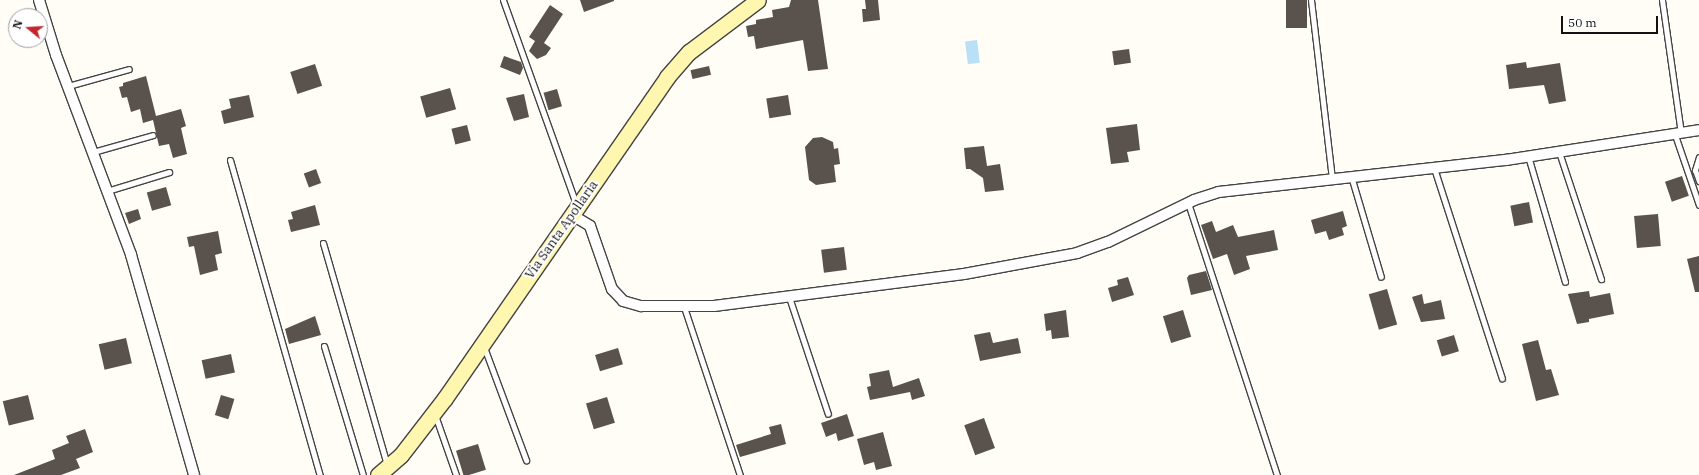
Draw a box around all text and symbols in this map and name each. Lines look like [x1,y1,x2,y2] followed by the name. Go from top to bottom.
[8,8,48,48] north arrow
[1563,8,1660,34] scale bar
[1568,15,1597,30] text: 50 m
[10,18,26,31] text: N
[522,178,602,282] street label: Via Santa Apollaria

